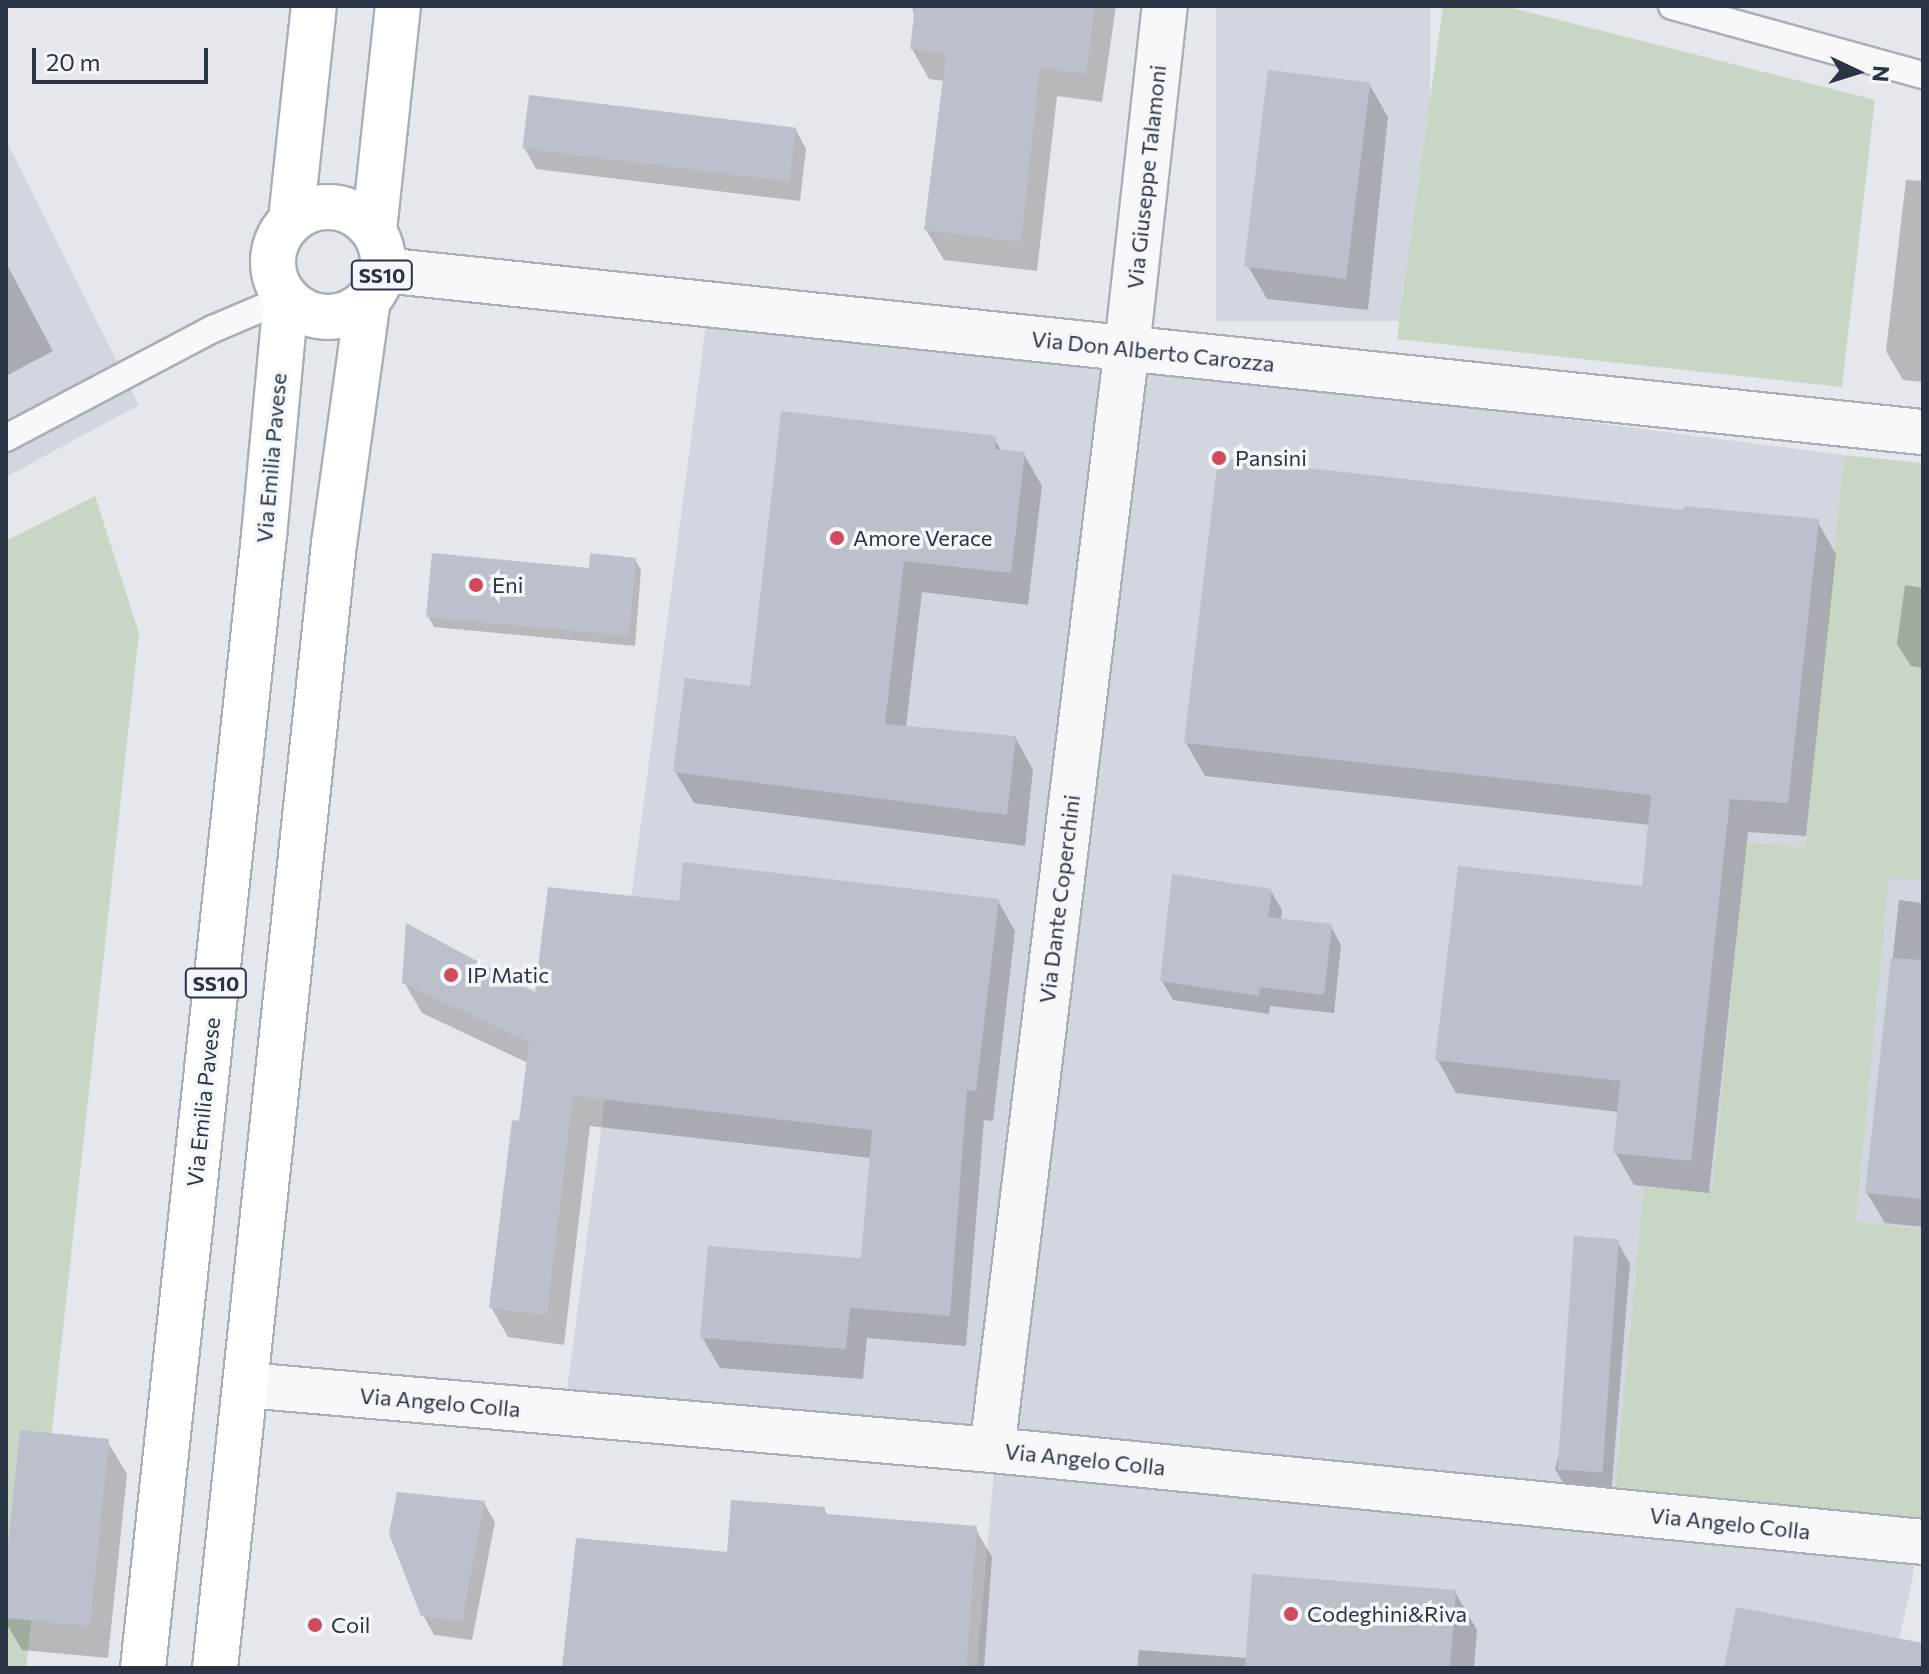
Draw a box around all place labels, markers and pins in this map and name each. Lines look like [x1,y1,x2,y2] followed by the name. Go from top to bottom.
[1235,445,1307,471] place label: Pansini
[1210,449,1228,467] marker: Pansini
[853,525,992,551] place label: Amore Verace
[828,529,846,547] marker: Amore Verace
[492,572,523,598] place label: Eni
[467,576,485,594] marker: Eni
[467,962,549,988] place label: IP Matic
[442,966,460,984] marker: IP Matic
[1307,1601,1467,1627] place label: Codeghini&Riva
[1282,1605,1300,1623] marker: Codeghini&Riva
[331,1612,370,1638] place label: Coil
[306,1616,324,1634] marker: Coil

